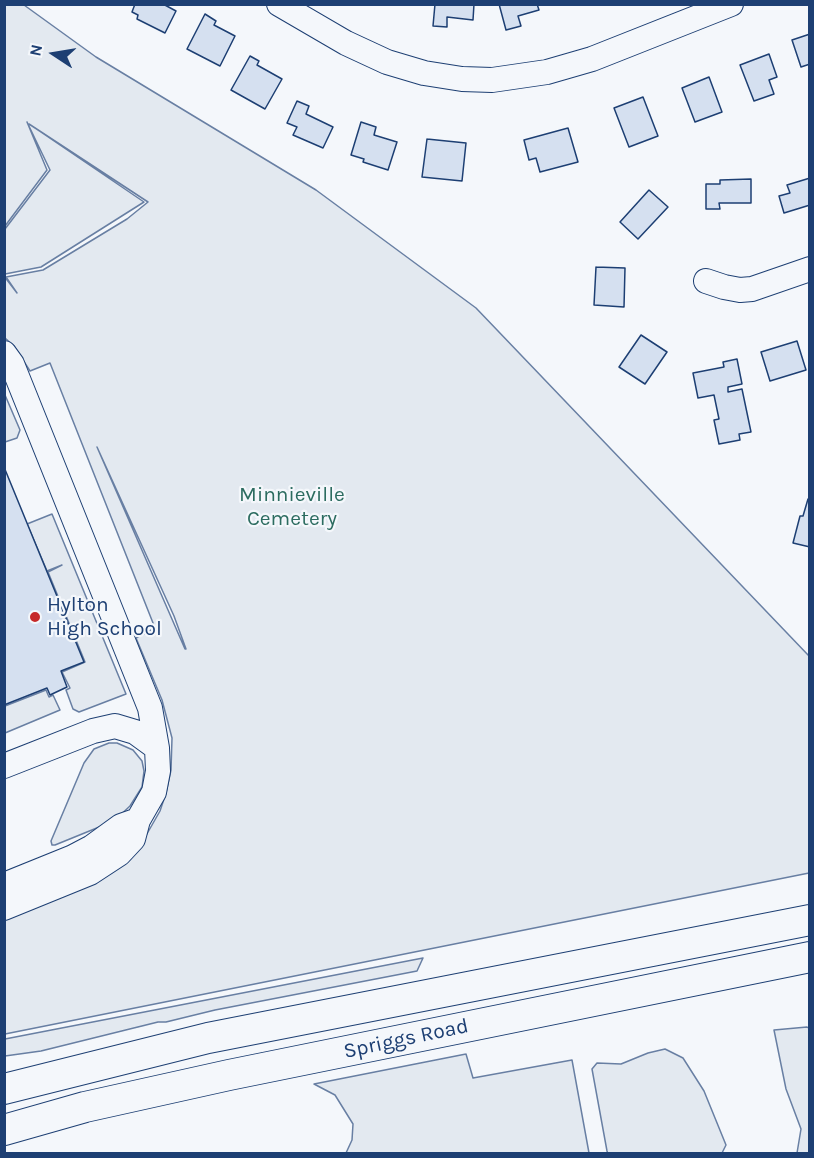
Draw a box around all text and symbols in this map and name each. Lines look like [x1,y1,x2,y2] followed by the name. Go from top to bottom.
[24,24,84,84] north arrow
[25,43,46,58] text: N
[239,482,345,532] park label: Minnieville Cemetery
[47,592,162,642] place label: Hylton High School
[28,610,42,624] marker: Hylton High School
[341,1013,471,1065] street label: Spriggs Road

